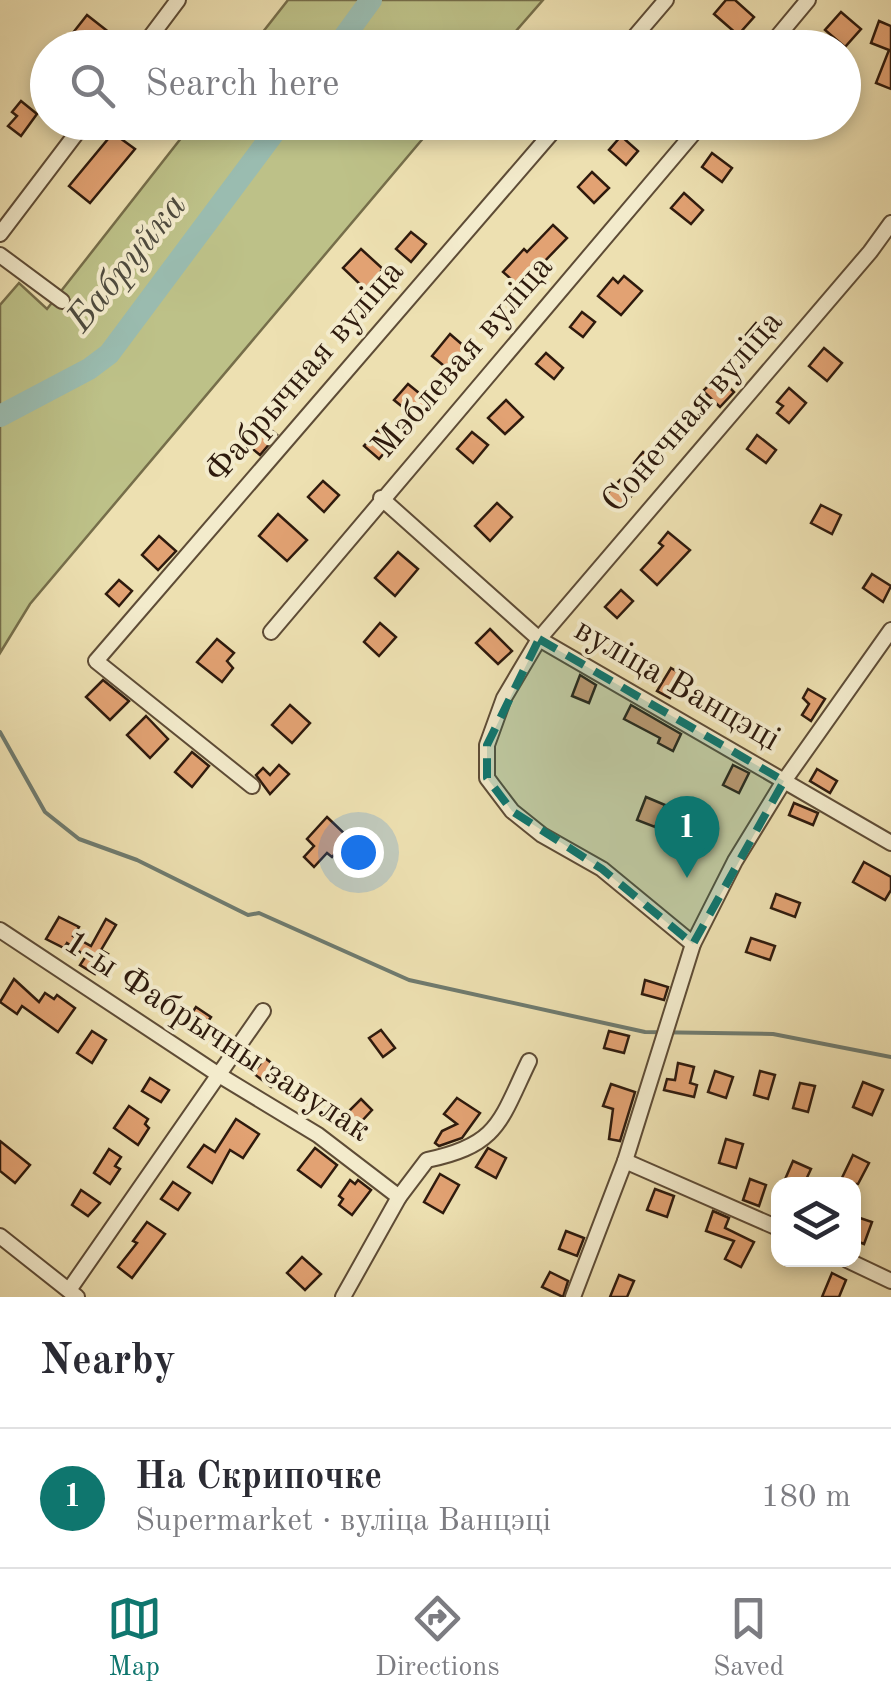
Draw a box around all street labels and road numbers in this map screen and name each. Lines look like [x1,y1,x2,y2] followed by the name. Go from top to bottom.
[366,249,560,465] street label: Мэблевая вуліца
[199,254,411,490] street label: Фабрычная вуліца
[596,304,790,520] street label: Сонечная вуліца
[568,612,786,758] street label: вуліца Ванцэці
[58,925,376,1149] street label: 1-ы Фабрычны завулак

